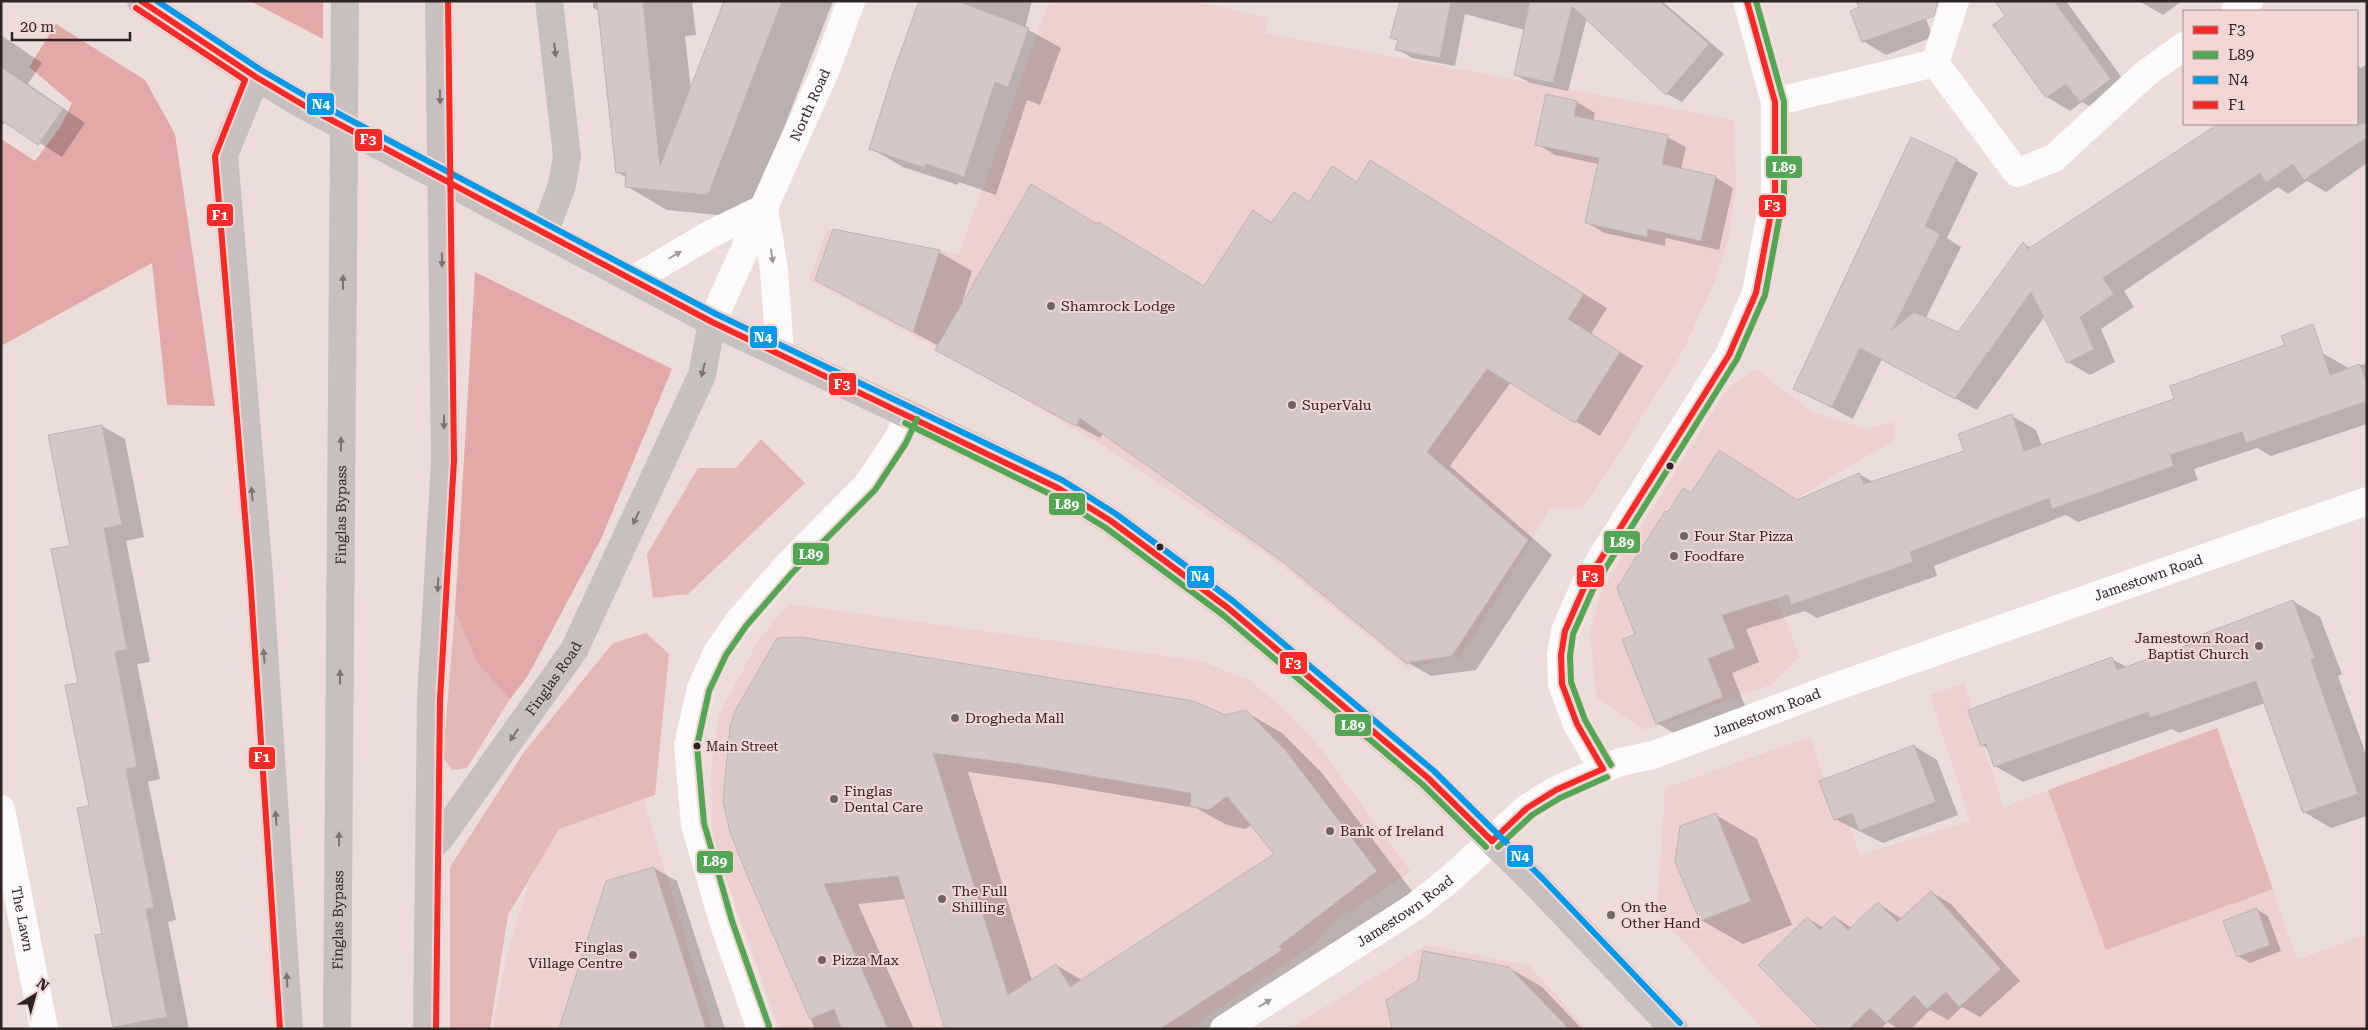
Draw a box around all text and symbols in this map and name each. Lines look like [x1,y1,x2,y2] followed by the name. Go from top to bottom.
[12,10,130,42] scale bar
[2183,10,2358,125] legend
[20,18,55,36] text: 20 m
[2228,21,2245,39] text: F3
[551,42,559,58] one-way arrow
[2228,46,2254,64] text: L89
[787,66,833,144] street label: North Road
[2228,71,2249,89] text: N4
[436,90,444,106] one-way arrow
[306,92,335,116] line badge: N4
[312,96,330,112] text: N4
[2228,96,2245,114] text: F1
[354,128,383,152] line badge: F3
[360,131,376,147] text: F3
[1765,155,1803,179] line badge: L89
[1772,159,1796,175] text: L89
[1758,194,1787,218] line badge: F3
[1764,197,1780,213] text: F3
[206,203,234,227] line badge: F1
[212,207,228,223] text: F1
[768,248,776,264] one-way arrow
[668,251,683,259] one-way arrow
[438,252,446,268] one-way arrow
[339,273,347,289] one-way arrow
[1061,298,1175,314] place label: Shamrock Lodge
[1045,300,1057,312] marker: Shamrock Lodge
[749,325,778,349] line badge: N4
[754,329,772,345] text: N4
[699,362,707,377] one-way arrow
[828,372,857,396] line badge: F3
[834,376,850,392] text: F3
[1302,397,1372,413] place label: SuperValu
[1286,399,1298,411] marker: SuperValu
[440,415,448,431] one-way arrow
[338,436,346,452] one-way arrow
[1665,461,1675,471] unlabelled marker
[333,465,349,565] street label: Finglas Bypass
[248,486,256,502] one-way arrow
[1048,492,1086,516] line badge: L89
[1055,496,1079,512] text: L89
[632,511,640,525] one-way arrow
[1694,528,1794,544] place label: Four Star Pizza
[1603,530,1641,554] line badge: L89
[1678,530,1690,542] marker: Four Star Pizza
[1610,534,1634,550] text: L89
[792,542,830,566] line badge: L89
[1155,542,1165,552] unlabelled marker
[799,546,823,562] text: L89
[1684,548,1744,564] place label: Foodfare
[1668,550,1680,562] marker: Foodfare
[2092,551,2205,604] street label: Jamestown Road
[1576,564,1605,588] line badge: F3
[1186,565,1215,589] line badge: N4
[1191,568,1209,584] text: N4
[1582,568,1598,584] text: F3
[433,577,441,593] one-way arrow
[2135,630,2249,662] place label: Jamestown Road Baptist Church
[522,639,585,718] street label: Finglas Road
[2253,640,2265,652] marker: Jamestown Road Baptist Church
[260,648,268,664] one-way arrow
[1279,651,1308,675] line badge: F3
[1285,655,1301,671] text: F3
[336,668,344,684] one-way arrow
[1710,685,1823,740] street label: Jamestown Road
[965,710,1065,726] place label: Drogheda Mall
[949,712,961,724] marker: Drogheda Mall
[1334,713,1372,737] line badge: L89
[1341,717,1365,733] text: L89
[509,728,519,742] one-way arrow
[706,739,779,754] place label: Main Street
[692,741,702,751] marker: Main Street
[248,746,276,770] line badge: F1
[254,749,270,765] text: F1
[844,783,923,815] place label: Finglas Dental Care
[828,793,840,805] marker: Finglas Dental Care
[272,810,280,826] one-way arrow
[1340,823,1444,839] place label: Bank of Ireland
[1324,825,1336,837] marker: Bank of Ireland
[335,831,343,847] one-way arrow
[1506,844,1534,868] line badge: N4
[1511,848,1529,864] text: N4
[696,850,734,874] line badge: L89
[703,853,727,869] text: L89
[329,870,346,970] street label: Finglas Bypass
[1353,872,1456,950] street label: Jamestown Road
[952,883,1008,915] place label: The Full Shilling
[8,885,37,953] street label: The Lawn
[936,893,948,905] marker: The Full Shilling
[1621,899,1701,931] place label: On the Other Hand
[1605,909,1617,921] marker: On the Other Hand
[528,939,623,971] place label: Finglas Village Centre
[627,949,639,961] marker: Finglas Village Centre
[832,952,899,968] place label: Pizza Max
[816,954,828,966] marker: Pizza Max
[10,970,60,1020] north arrow
[283,972,291,988] one-way arrow
[34,975,52,994] text: N
[1258,998,1271,1007] one-way arrow

